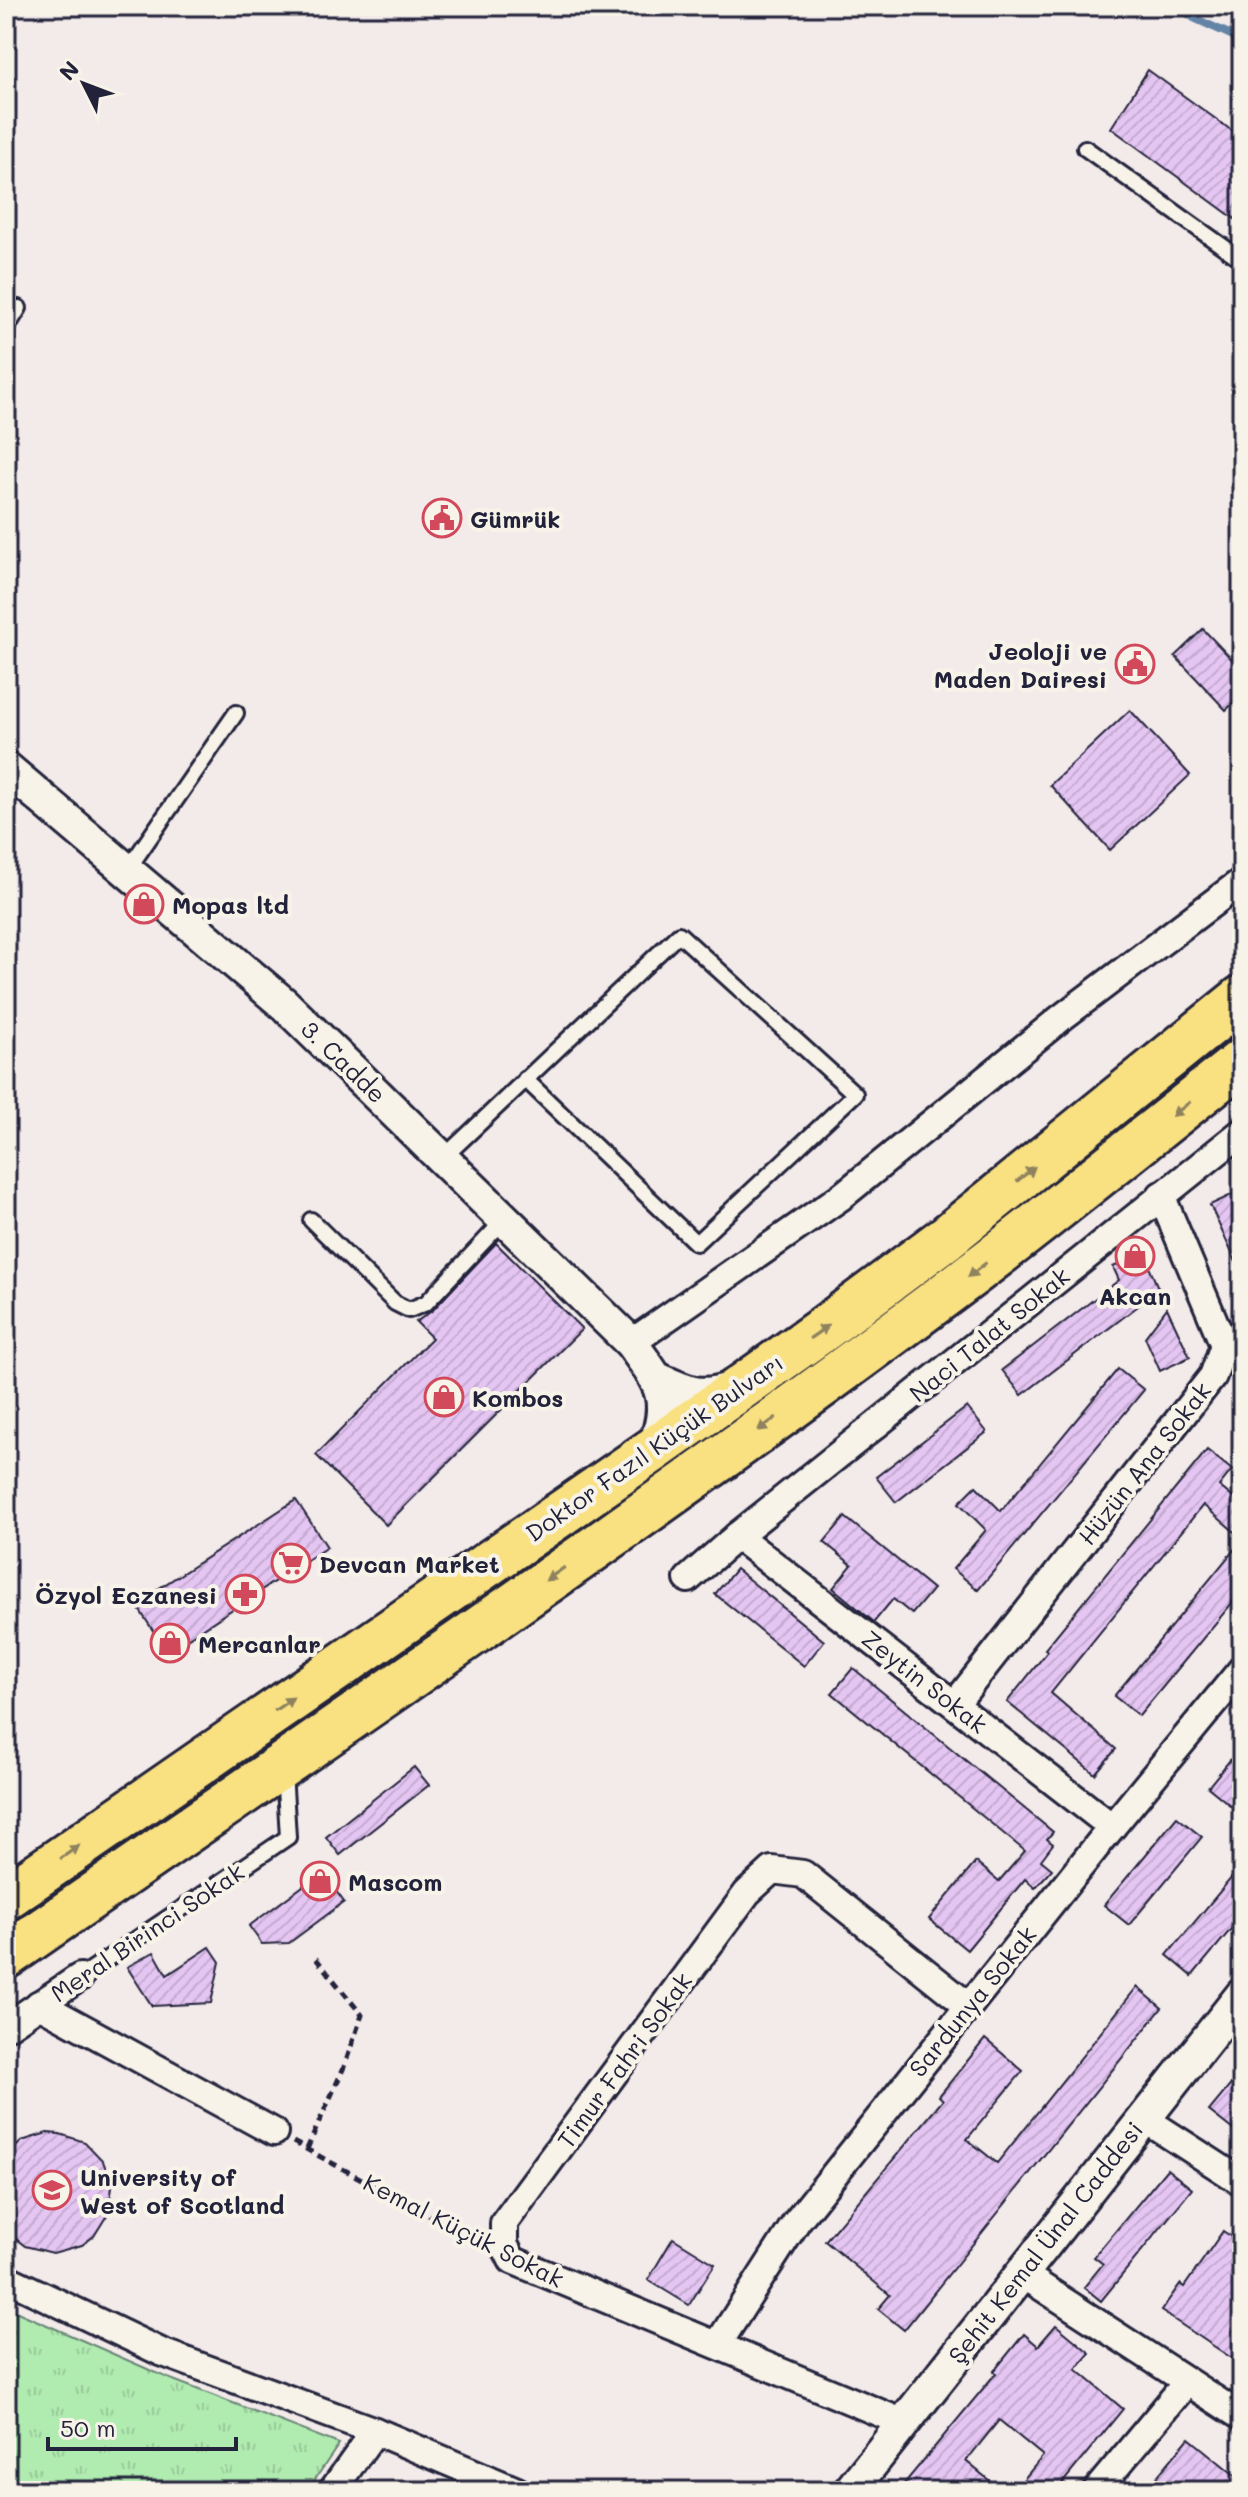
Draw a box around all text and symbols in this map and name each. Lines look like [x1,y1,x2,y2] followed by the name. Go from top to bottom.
[44,44,124,124] north arrow
[52,54,85,86] text: N
[421,497,463,539] public building icon: Gümrük
[470,503,560,534] place label: Gümrük
[934,635,1107,694] place label: Jeoloji ve Maden Dairesi
[1114,643,1156,685] public building icon: Jeoloji ve Maden Dairesi
[123,883,165,925] shop icon: Mopas ltd
[172,889,289,920] place label: Mopas ltd
[295,1013,393,1109] street label: 3. Cadde
[1171,1100,1191,1117] one-way arrow
[1016,1166,1036,1183] one-way arrow
[1114,1235,1156,1277] shop icon: Akcan
[902,1260,1076,1408] street label: Naci Talat Sokak
[967,1262,987,1278] one-way arrow
[1099,1280,1171,1311] place label: Akcan
[808,1324,830,1340] one-way arrow
[519,1346,789,1548] street label: Doktor Fazıl Küçük Bulvarı
[1071,1375,1217,1551] street label: Hüzün Ana Sokak
[423,1376,465,1418] shop icon: Kombos
[472,1382,563,1413] place label: Kombos
[757,1416,778,1431] one-way arrow
[270,1542,312,1584] supermarket icon: Devcan Market
[319,1548,500,1579] place label: Devcan Market
[544,1566,565,1581] one-way arrow
[224,1573,266,1615] pharmacy icon: Özyol Eczanesi
[35,1579,217,1610] place label: Özyol Eczanesi
[149,1622,191,1664] shop icon: Mercanlar
[856,1622,994,1740] street label: Zeytin Sokak
[198,1628,321,1659] place label: Mercanlar
[274,1697,295,1712] one-way arrow
[60,1845,81,1860] one-way arrow
[44,1856,250,2008] street label: Meral Birinci Sokak
[299,1860,341,1902] shop icon: Mascom
[348,1866,442,1897] place label: Mascom
[902,1919,1042,2083] street label: Sardunya Sokak
[550,1966,698,2154] street label: Timur Fahri Sokak
[941,2115,1149,2369] street label: Şehit Kemal Ünal Caddesi
[80,2161,284,2220] place label: University of West of Scotland
[359,2166,569,2294] street label: Kemal Küçük Sokak
[31,2169,73,2211] school or university icon: University of West of Scotland
[48,2401,236,2451] scale bar
[60,2412,116,2443] text: 50 m

